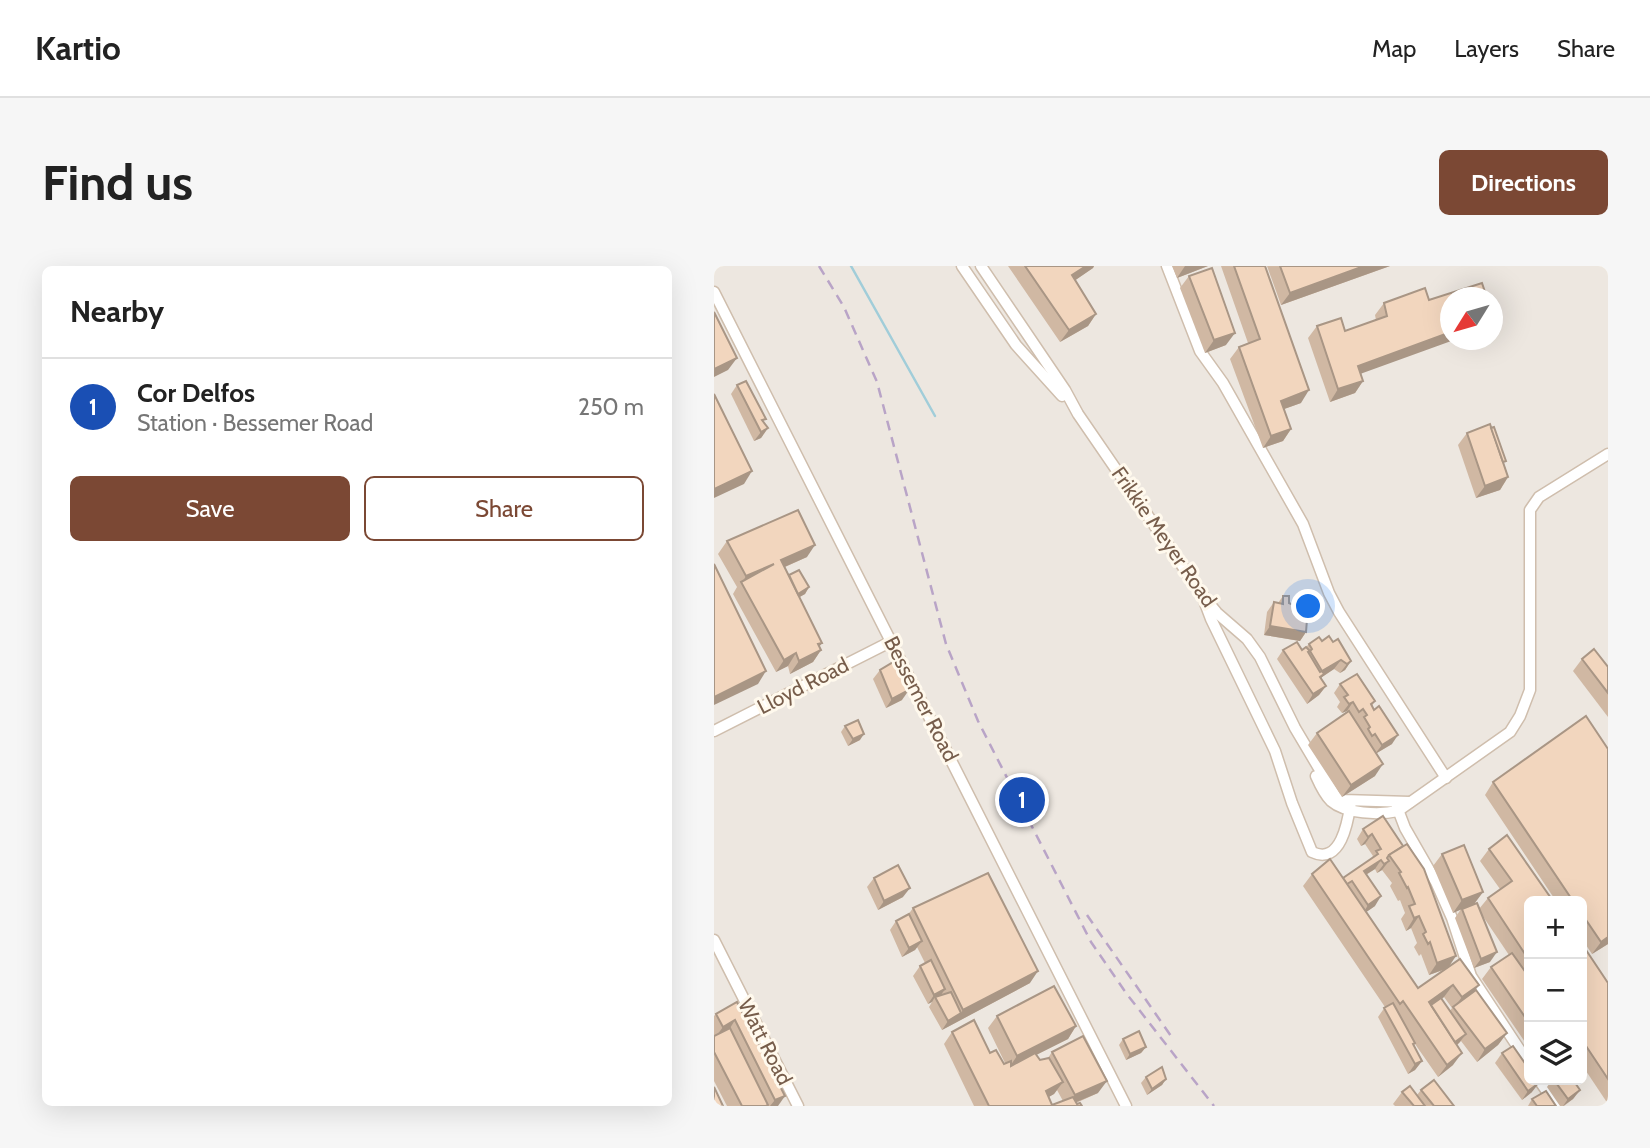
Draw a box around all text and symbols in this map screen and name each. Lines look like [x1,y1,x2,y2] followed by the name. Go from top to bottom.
[35,28,121,68] text: Kartio
[1372,34,1416,63] text: Map
[1454,34,1519,63] text: Layers
[1557,34,1615,63] text: Share
[1439,150,1608,215] button: Directions
[42,153,193,212] text: Find us
[1440,287,1503,350] north arrow
[70,293,164,330] text: Nearby
[137,377,255,409] text: Cor Delfos
[89,393,97,421] text: 1
[578,393,644,421] text: 250 m
[137,409,373,437] text: Station · Bessemer Road
[1107,462,1222,612] street label: Frikkie Meyer Road
[70,476,350,541] button: Save
[364,476,644,541] button: Share
[1291,589,1325,623] your location
[879,632,964,766] street label: Bessemer Road
[753,652,853,719] street label: Lloyd Road
[999,774,1045,826] pin: 1
[1524,896,1587,1085] map controls
[1524,896,1587,959] button: +
[1524,959,1587,1022] button: −
[733,995,798,1089] street label: Watt Road
[1524,1022,1587,1085] button: layers

